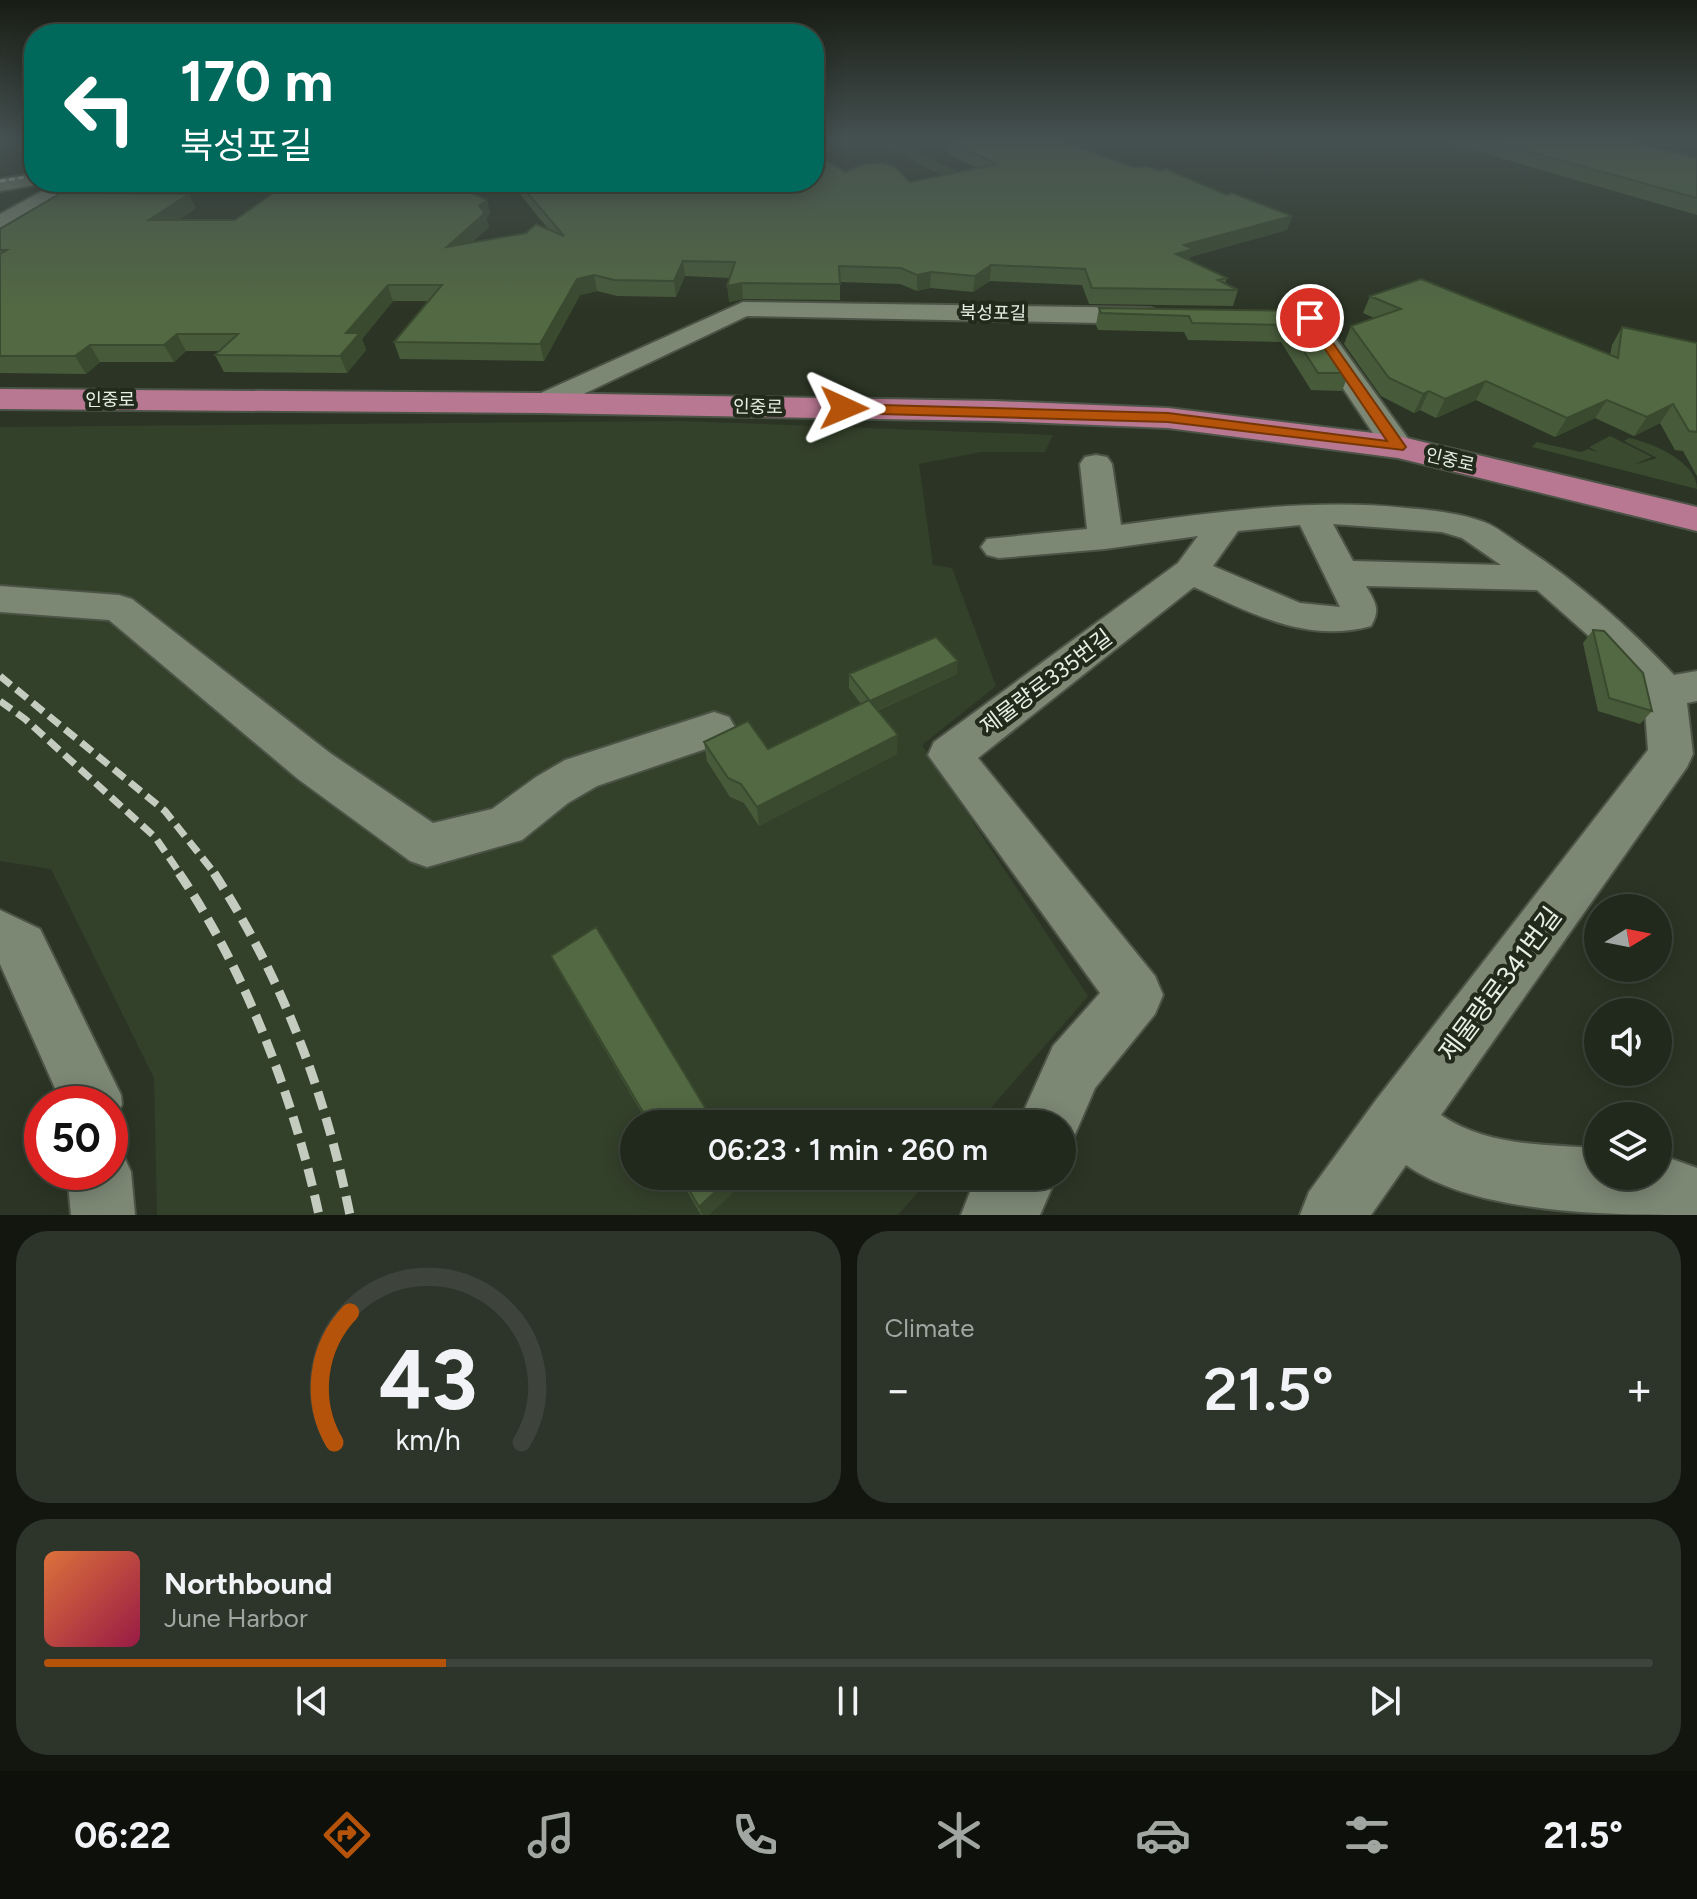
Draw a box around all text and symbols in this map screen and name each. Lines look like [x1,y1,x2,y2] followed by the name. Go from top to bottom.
[180,48,333,115] text: 170 m
[48,56,152,160] icon: left
[180,124,312,167] text: 북성포길
[1276,284,1344,352] pin
[1288,296,1332,340] icon: arrive
[960,301,1026,325] street label: 북성포길
[802,366,886,450] position arrow
[85,389,135,411] street label: 인중로
[733,396,783,418] street label: 인중로
[1423,444,1477,476] street label: 인중로
[975,624,1117,740] street label: 제물량로335번길
[1584,894,1672,982] north arrow
[1584,894,1672,1190] map controls
[1432,901,1568,1067] street label: 제물량로341번길
[1584,998,1672,1086] button: sound
[24,1086,128,1190] speed limit sign: 50
[1584,1102,1672,1190] button: layers
[708,1131,988,1168] text: 06:23 · 1 min · 260 m
[885,1312,974,1344] text: Climate
[379,1330,478,1430] text: 43
[1204,1353,1334,1425] text: 21.5°
[885,1363,912,1416] text: −
[1626,1363,1653,1416] text: +
[396,1423,461,1457] text: km/h
[164,1565,332,1602] text: Northbound
[164,1602,308,1634] text: June Harbor
[290,1679,334,1723] icon: previous
[826,1679,870,1723] icon: pause
[1363,1679,1407,1723] icon: next
[319,1807,375,1863] icon: directions
[523,1807,579,1863] icon: music
[727,1807,783,1863] icon: phone
[931,1807,987,1863] icon: climate
[1135,1807,1191,1863] icon: car
[1339,1807,1395,1863] icon: filters
[74,1814,171,1857] text: 06:22
[1543,1814,1623,1857] text: 21.5°

